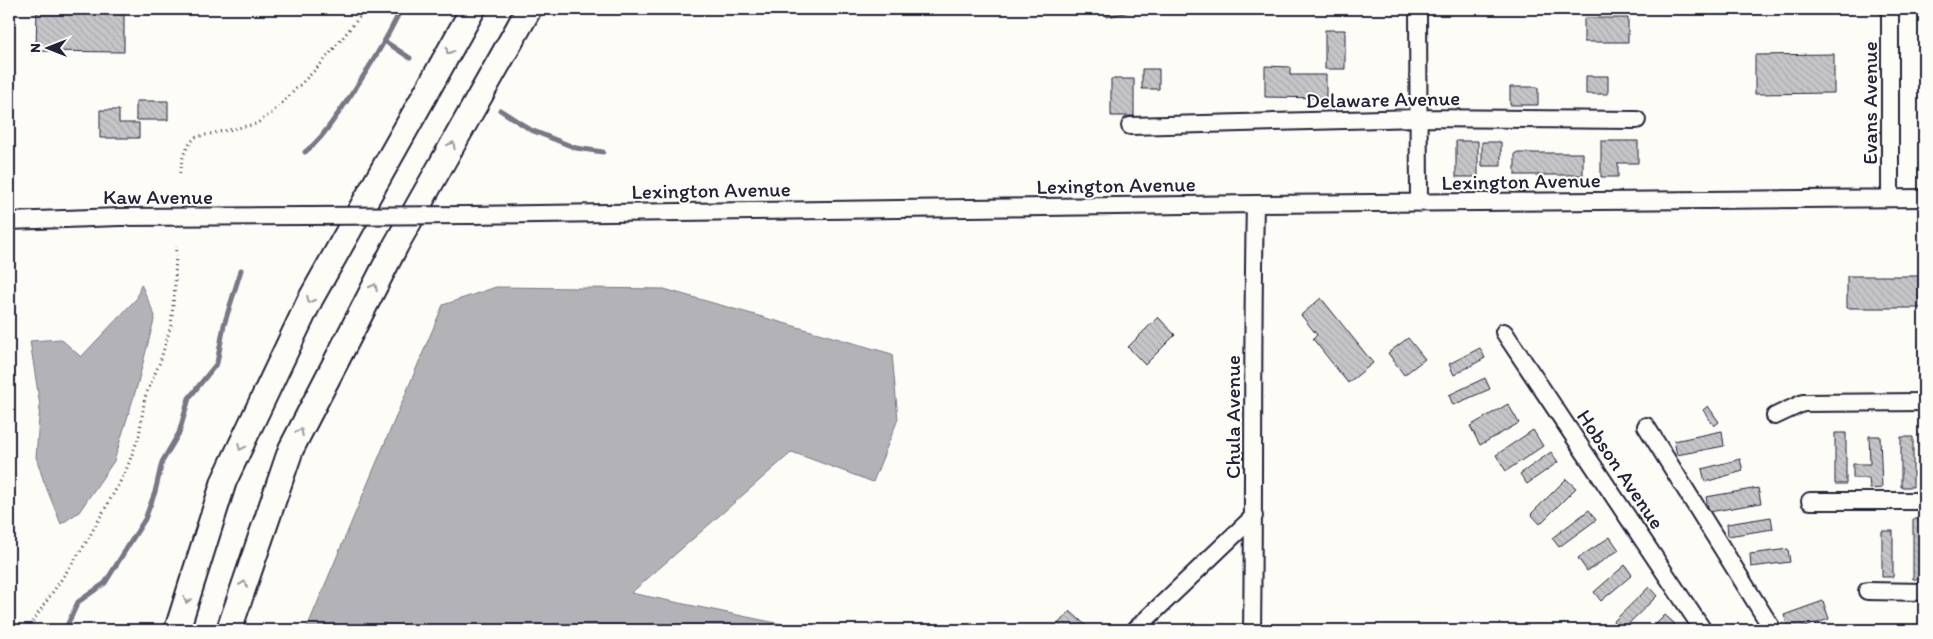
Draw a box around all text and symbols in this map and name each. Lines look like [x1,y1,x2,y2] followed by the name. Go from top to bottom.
[22,22,72,72] north arrow
[1857,41,1882,165] street label: Evans Avenue
[27,43,44,53] text: N
[445,46,455,55] one-way arrow
[1306,85,1460,113] street label: Delaware Avenue
[446,141,456,150] one-way arrow
[1441,167,1601,195] street label: Lexington Avenue
[1036,171,1196,199] street label: Lexington Avenue
[631,176,791,204] street label: Lexington Avenue
[103,184,213,209] street label: Kaw Avenue
[368,283,378,292] one-way arrow
[306,295,316,304] one-way arrow
[1220,355,1245,479] street label: Chula Avenue
[1572,405,1670,533] street label: Hobson Avenue
[294,428,304,437] one-way arrow
[236,442,247,451] one-way arrow
[239,580,249,589] one-way arrow
[182,595,192,604] one-way arrow

